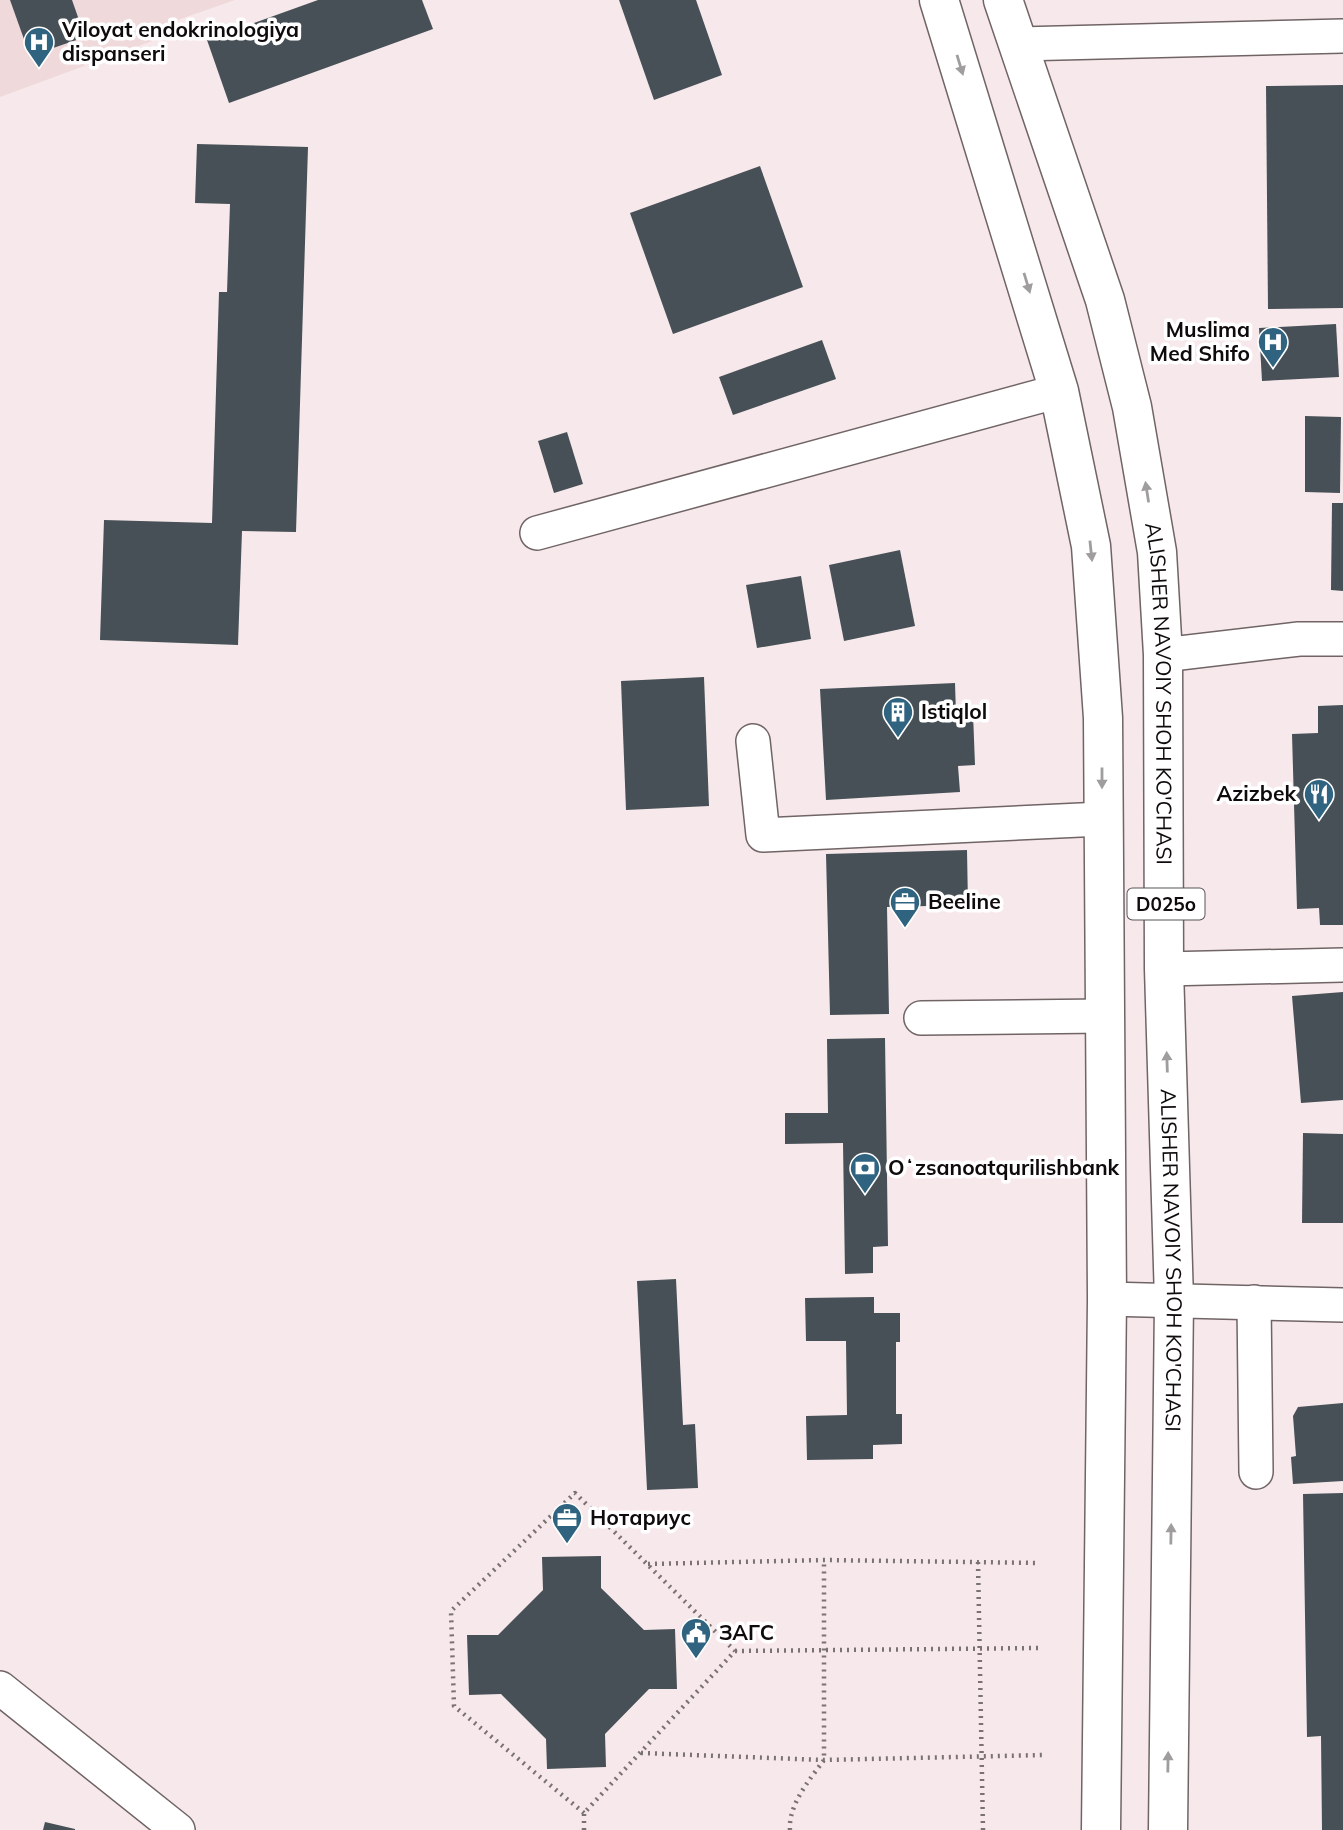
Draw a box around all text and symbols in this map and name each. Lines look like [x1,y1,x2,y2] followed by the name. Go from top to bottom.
[61,16,299,66] place label: Viloyat endokrinologiya dispanseri
[22,25,56,69] hospital icon: Viloyat endokrinologiya dispanseri
[955,55,966,76] one-way arrow
[1022,272,1032,293] one-way arrow
[1150,316,1250,366] place label: Muslima Med Shifo
[1256,325,1290,369] hospital icon: Muslima Med Shifo
[1141,481,1152,503] one-way arrow
[1140,520,1178,865] street label: ALISHER NAVOIY SHOH KO'CHASI
[1085,540,1096,562] one-way arrow
[881,695,915,739] building icon: Istiqlol
[921,698,987,724] place label: Istiqlol
[1097,767,1108,789] one-way arrow
[1302,777,1336,821] restaurant icon: Azizbek
[1217,780,1296,806] place label: Azizbek
[888,885,922,929] office icon: Beeline
[928,888,1001,914] place label: Beeline
[1128,888,1204,920] road number: D025o
[1161,1051,1173,1073] one-way arrow
[1156,1088,1188,1432] street label: ALISHER NAVOIY SHOH KO'CHASI
[848,1151,882,1195] bank icon: Oʻzsanoatqurilishbank
[888,1154,1120,1180] place label: Oʻzsanoatqurilishbank
[550,1501,584,1545] office icon: Нотариус
[590,1504,691,1530] place label: Нотариус
[1165,1523,1177,1545] one-way arrow
[679,1616,713,1660] public building icon: ЗАГС
[719,1619,774,1645] place label: ЗАГС
[1163,1751,1174,1773] one-way arrow

